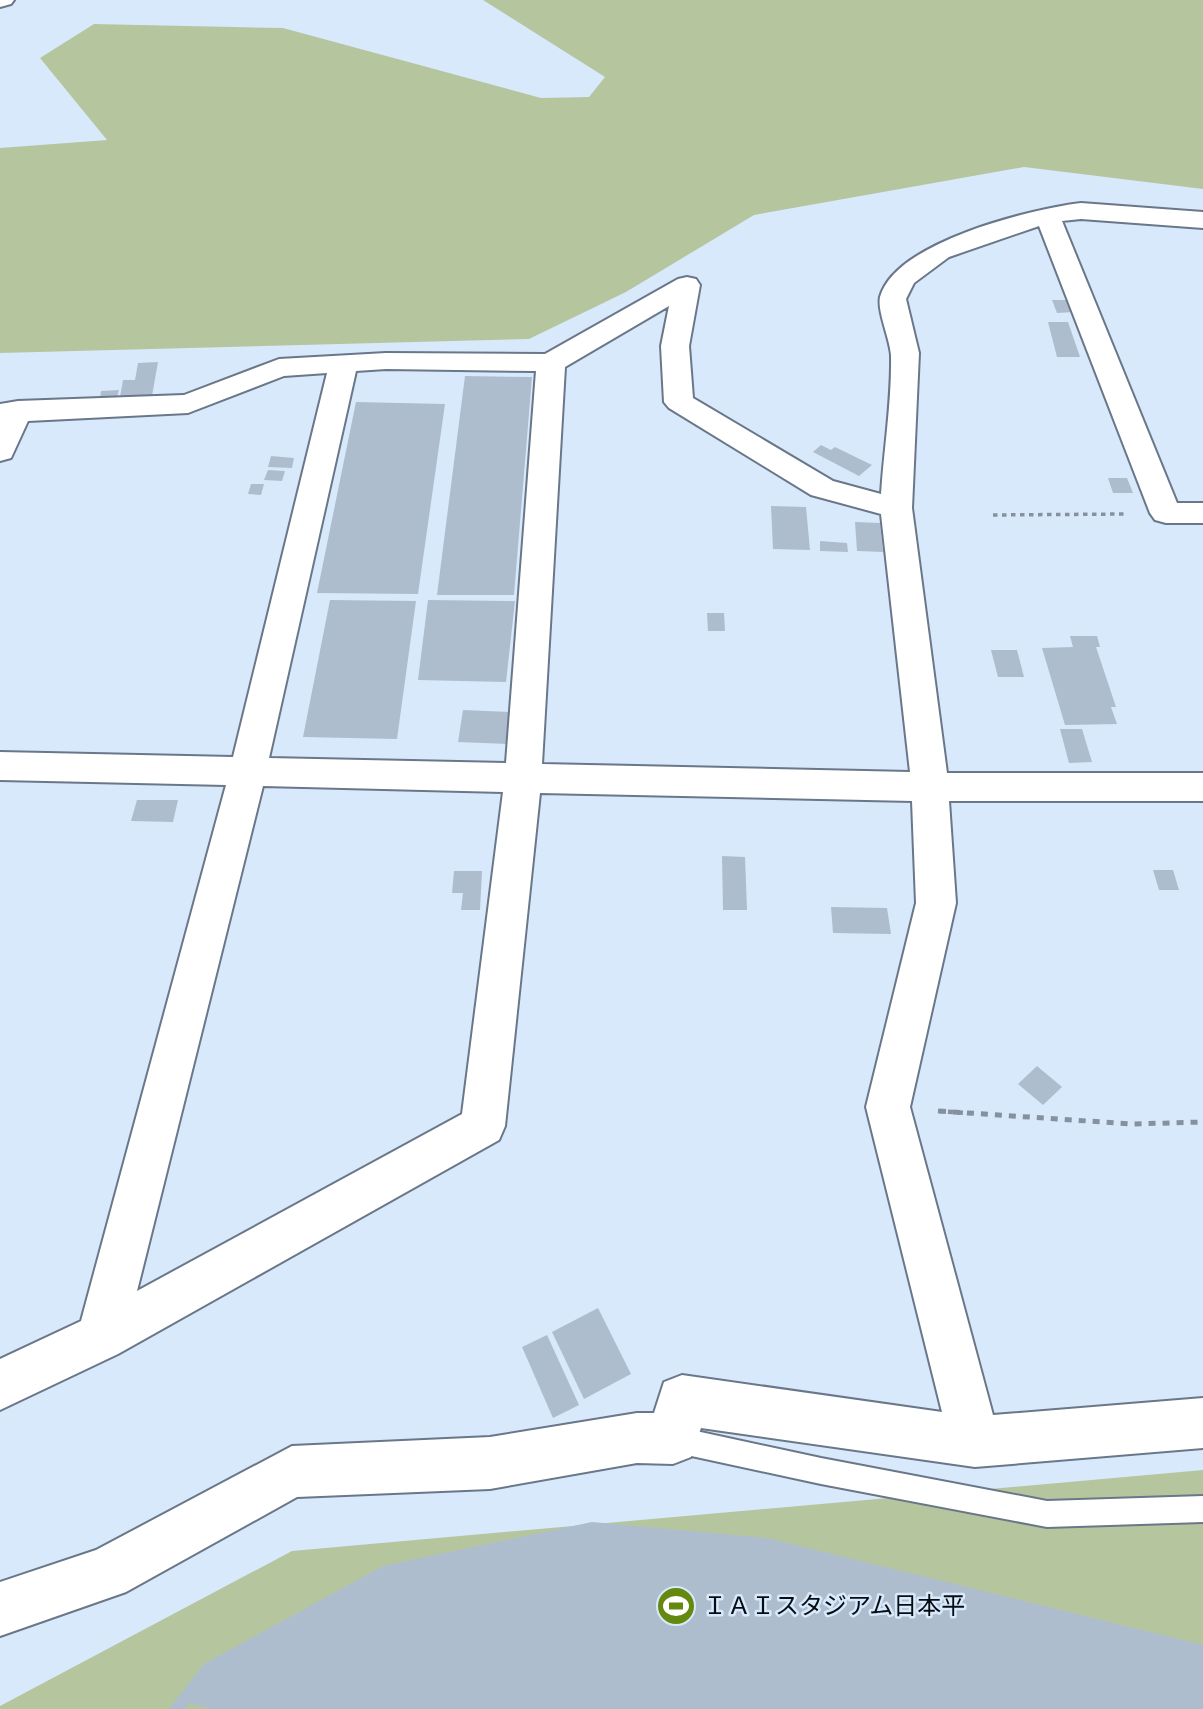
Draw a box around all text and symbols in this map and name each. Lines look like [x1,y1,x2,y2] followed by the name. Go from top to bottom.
[655,1585,697,1627] sports icon: ＩＡＩスタジアム日本平
[703,1592,965,1620] place label: ＩＡＩスタジアム日本平

